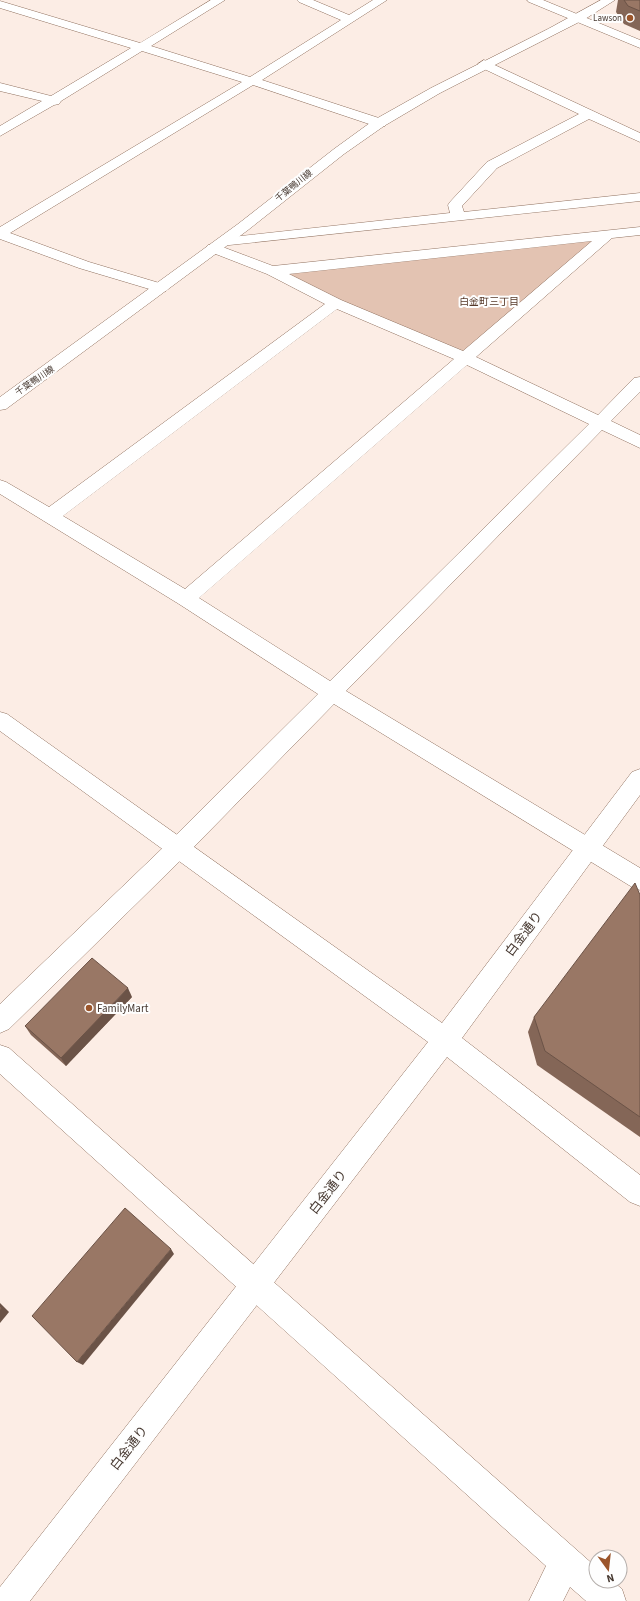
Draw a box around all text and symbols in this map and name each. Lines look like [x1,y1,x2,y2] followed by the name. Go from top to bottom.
[593,12,622,25] place label: Lawson
[625,13,635,23] marker: Lawson
[272,166,316,205] street label: 千葉鴨川線
[459,295,519,309] district label: 白金町三丁目
[13,362,58,399] street label: 千葉鴨川線
[501,908,547,960] street label: 白金通り
[97,1001,149,1016] place label: FamilyMart
[84,1003,94,1013] marker: FamilyMart
[305,1166,351,1218] street label: 白金通り
[106,1422,152,1474] street label: 白金通り
[588,1549,628,1589] north arrow
[605,1570,616,1586] text: N

